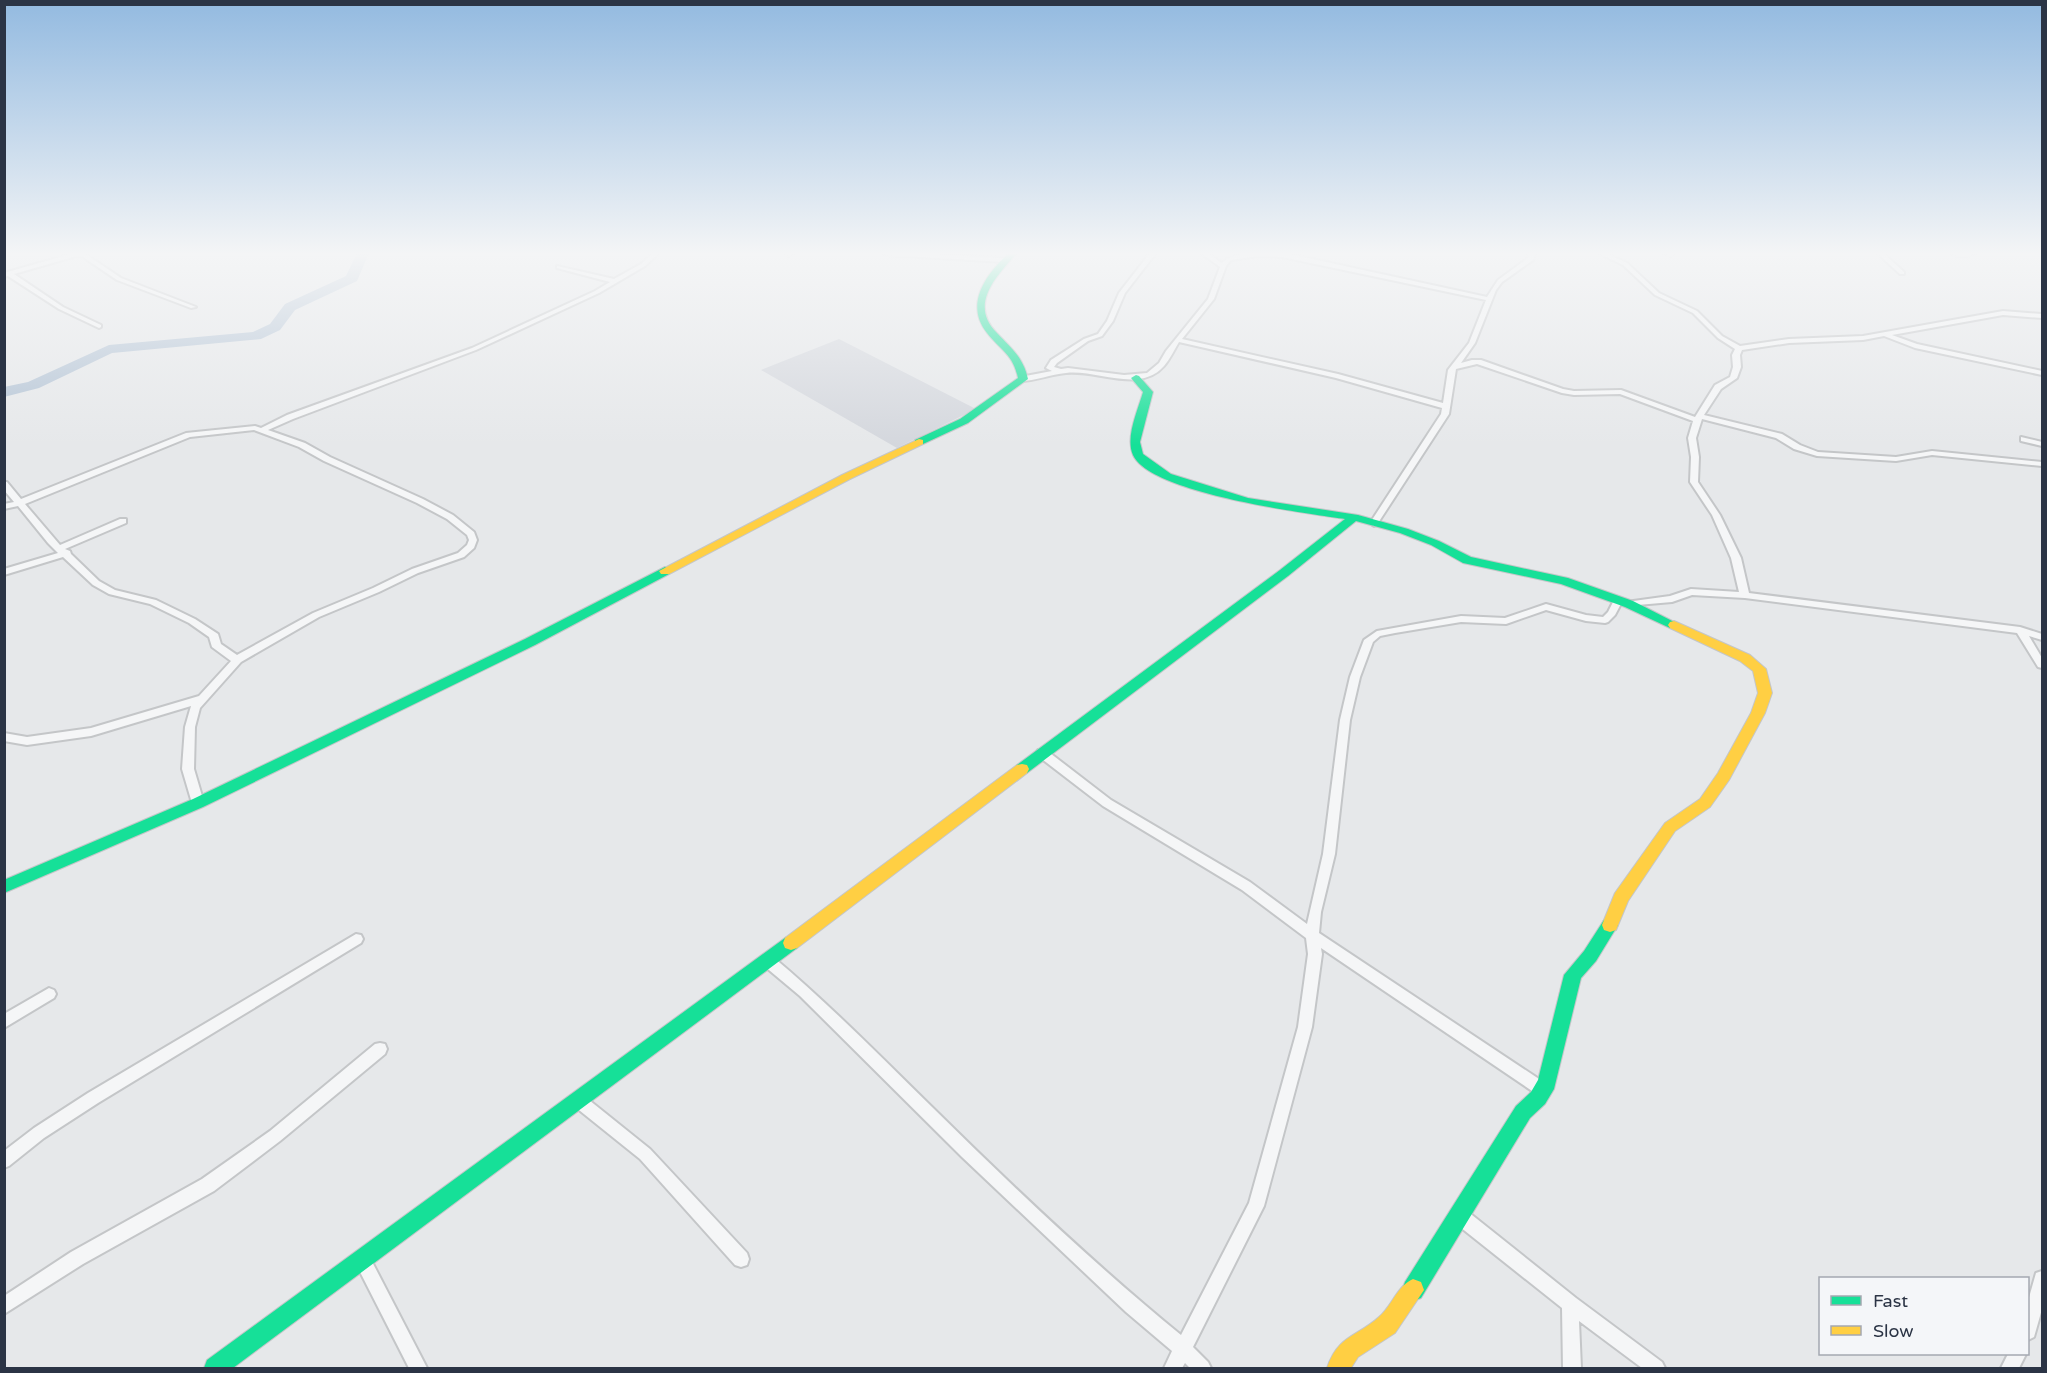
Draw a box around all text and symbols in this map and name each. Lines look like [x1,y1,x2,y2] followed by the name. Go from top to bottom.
[1819,1277,2029,1355] legend
[1873,1290,1908,1312] text: Fast
[1873,1320,1914,1342] text: Slow

